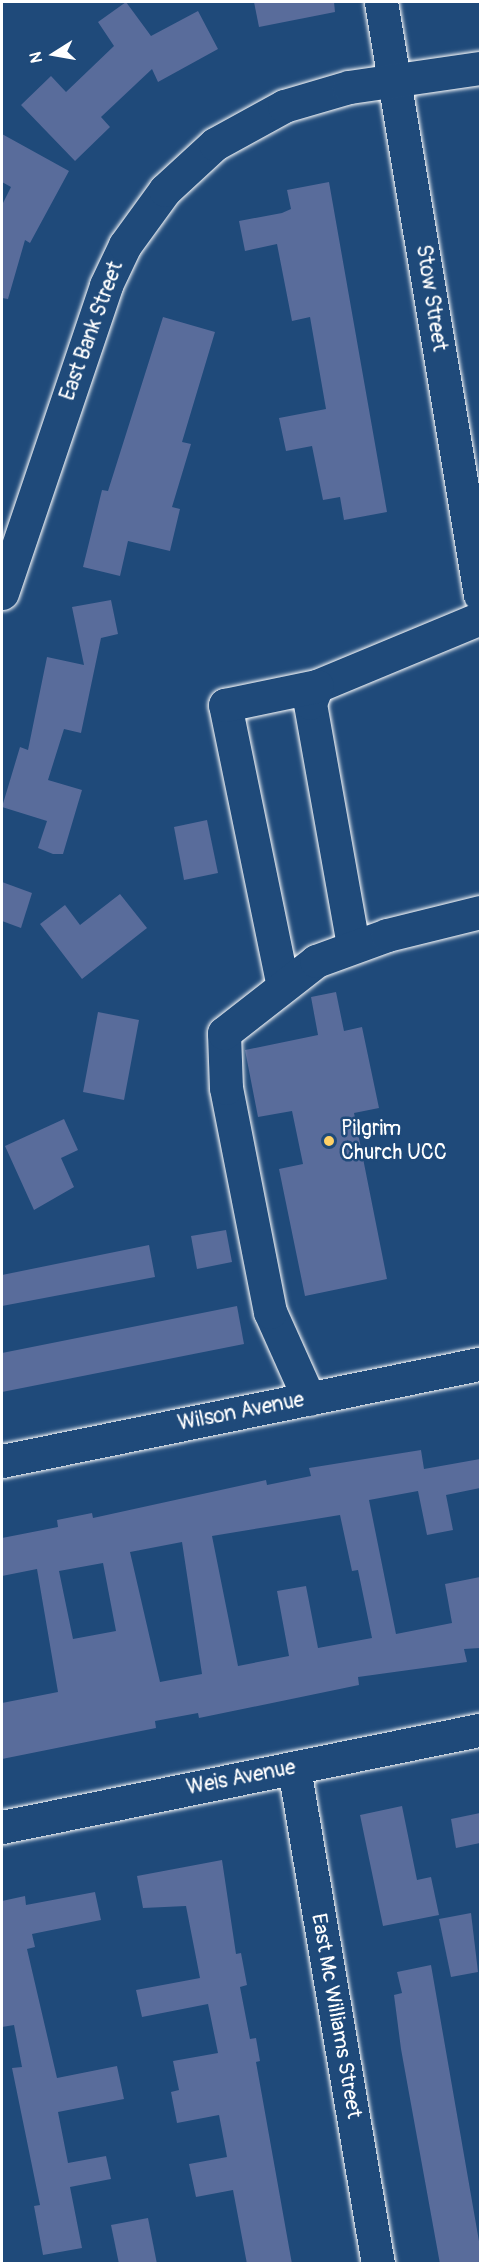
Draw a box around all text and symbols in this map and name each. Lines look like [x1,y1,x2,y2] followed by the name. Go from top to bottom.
[24,24,84,84] north arrow
[25,50,47,65] text: N
[410,243,452,353] street label: Stow Street
[55,258,129,404] street label: East Bank Street
[341,1116,447,1166] place label: Pilgrim Church UCC
[322,1134,336,1148] marker: Pilgrim Church UCC
[176,1387,306,1437] street label: Wilson Avenue
[184,1755,298,1801] street label: Weis Avenue
[306,1911,366,2121] street label: East Mc Williams Street

